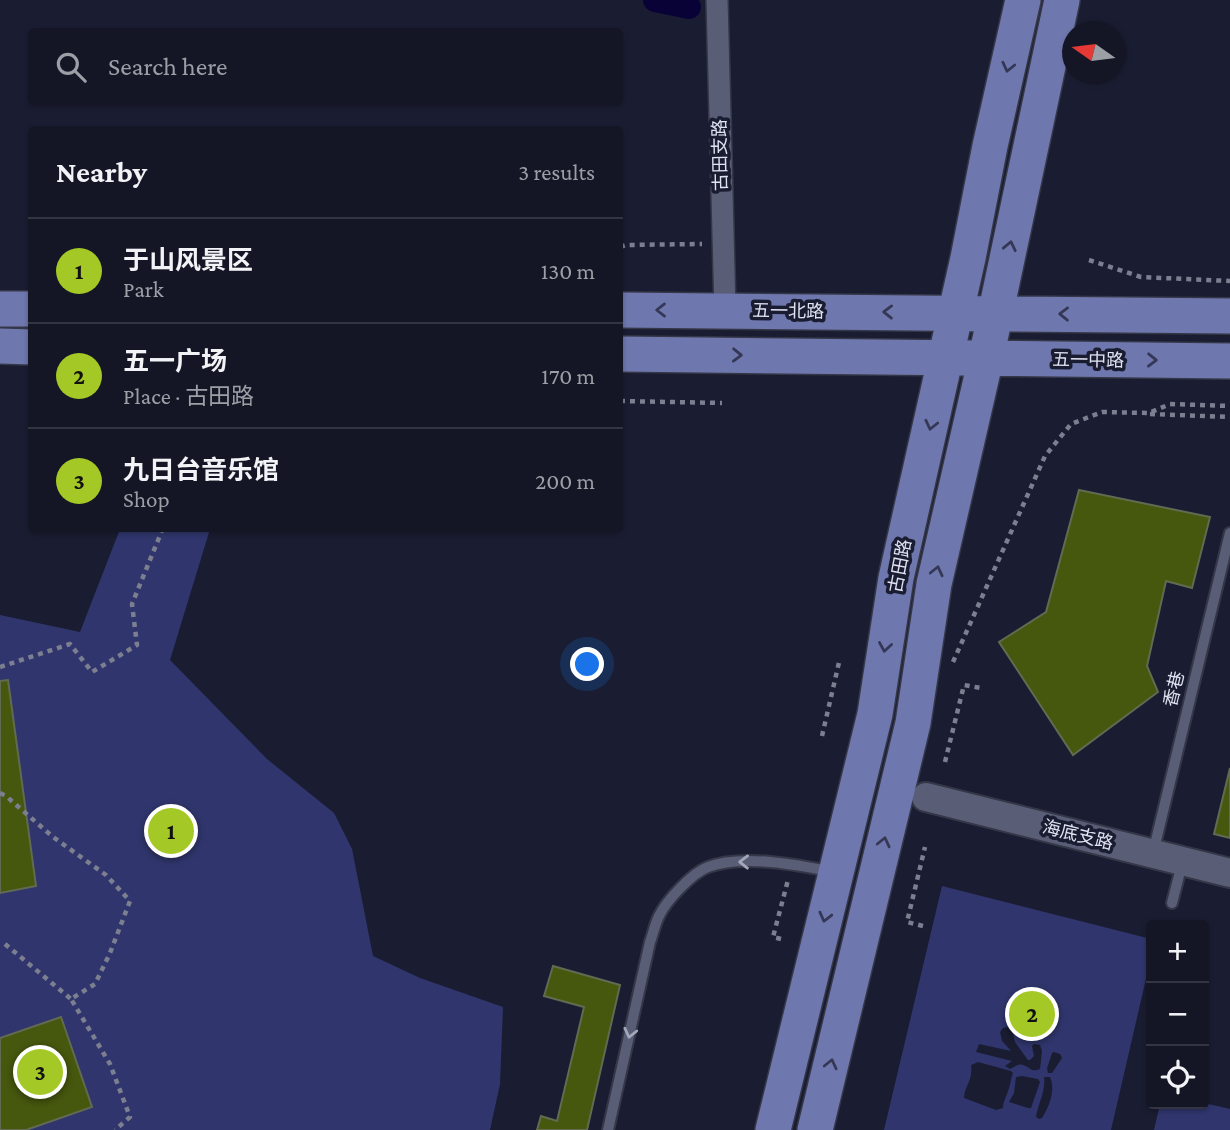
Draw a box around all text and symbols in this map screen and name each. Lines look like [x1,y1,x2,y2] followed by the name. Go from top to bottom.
[1062,21,1125,84] north arrow
[28,28,623,105] search box
[52,48,90,86] icon: search
[108,52,227,81] text: Search here
[1002,61,1016,73] one-way arrow
[709,119,731,191] street label: 古田支路
[56,155,147,188] text: Nearby
[518,159,595,185] text: 3 results
[1001,240,1016,252] one-way arrow
[123,246,253,275] text: 于山风景区
[75,258,83,284] text: 1
[541,258,595,284] text: 130 m
[123,276,164,302] text: Park
[752,300,824,322] street label: 五一北路
[655,302,665,318] one-way arrow
[882,304,893,320] one-way arrow
[1058,306,1069,322] one-way arrow
[123,347,227,376] text: 五一广场
[731,348,742,363] one-way arrow
[1052,349,1124,371] street label: 五一中路
[1147,353,1158,368] one-way arrow
[73,363,85,389] text: 2
[541,363,595,389] text: 170 m
[123,383,254,409] text: Place · 古田路
[925,419,939,431] one-way arrow
[123,456,279,485] text: 九日台音乐馆
[73,468,85,494] text: 3
[535,468,595,494] text: 200 m
[123,486,170,512] text: Shop
[885,538,915,594] street label: 古田路
[928,565,943,577] one-way arrow
[878,641,893,653] one-way arrow
[570,647,604,681] your location
[1160,669,1188,709] street label: 香巷
[148,805,194,857] pin: 1
[1041,817,1115,853] street label: 海底支路
[876,836,890,848] one-way arrow
[738,854,749,870] one-way arrow
[819,911,833,923] one-way arrow
[1146,920,1209,1109] map controls
[1146,920,1209,983] button: +
[1146,983,1209,1046] button: −
[1009,988,1055,1040] pin: 2
[624,1027,638,1039] one-way arrow
[17,1046,63,1098] pin: 3
[1146,1046,1209,1109] button: locate
[823,1058,837,1070] one-way arrow

